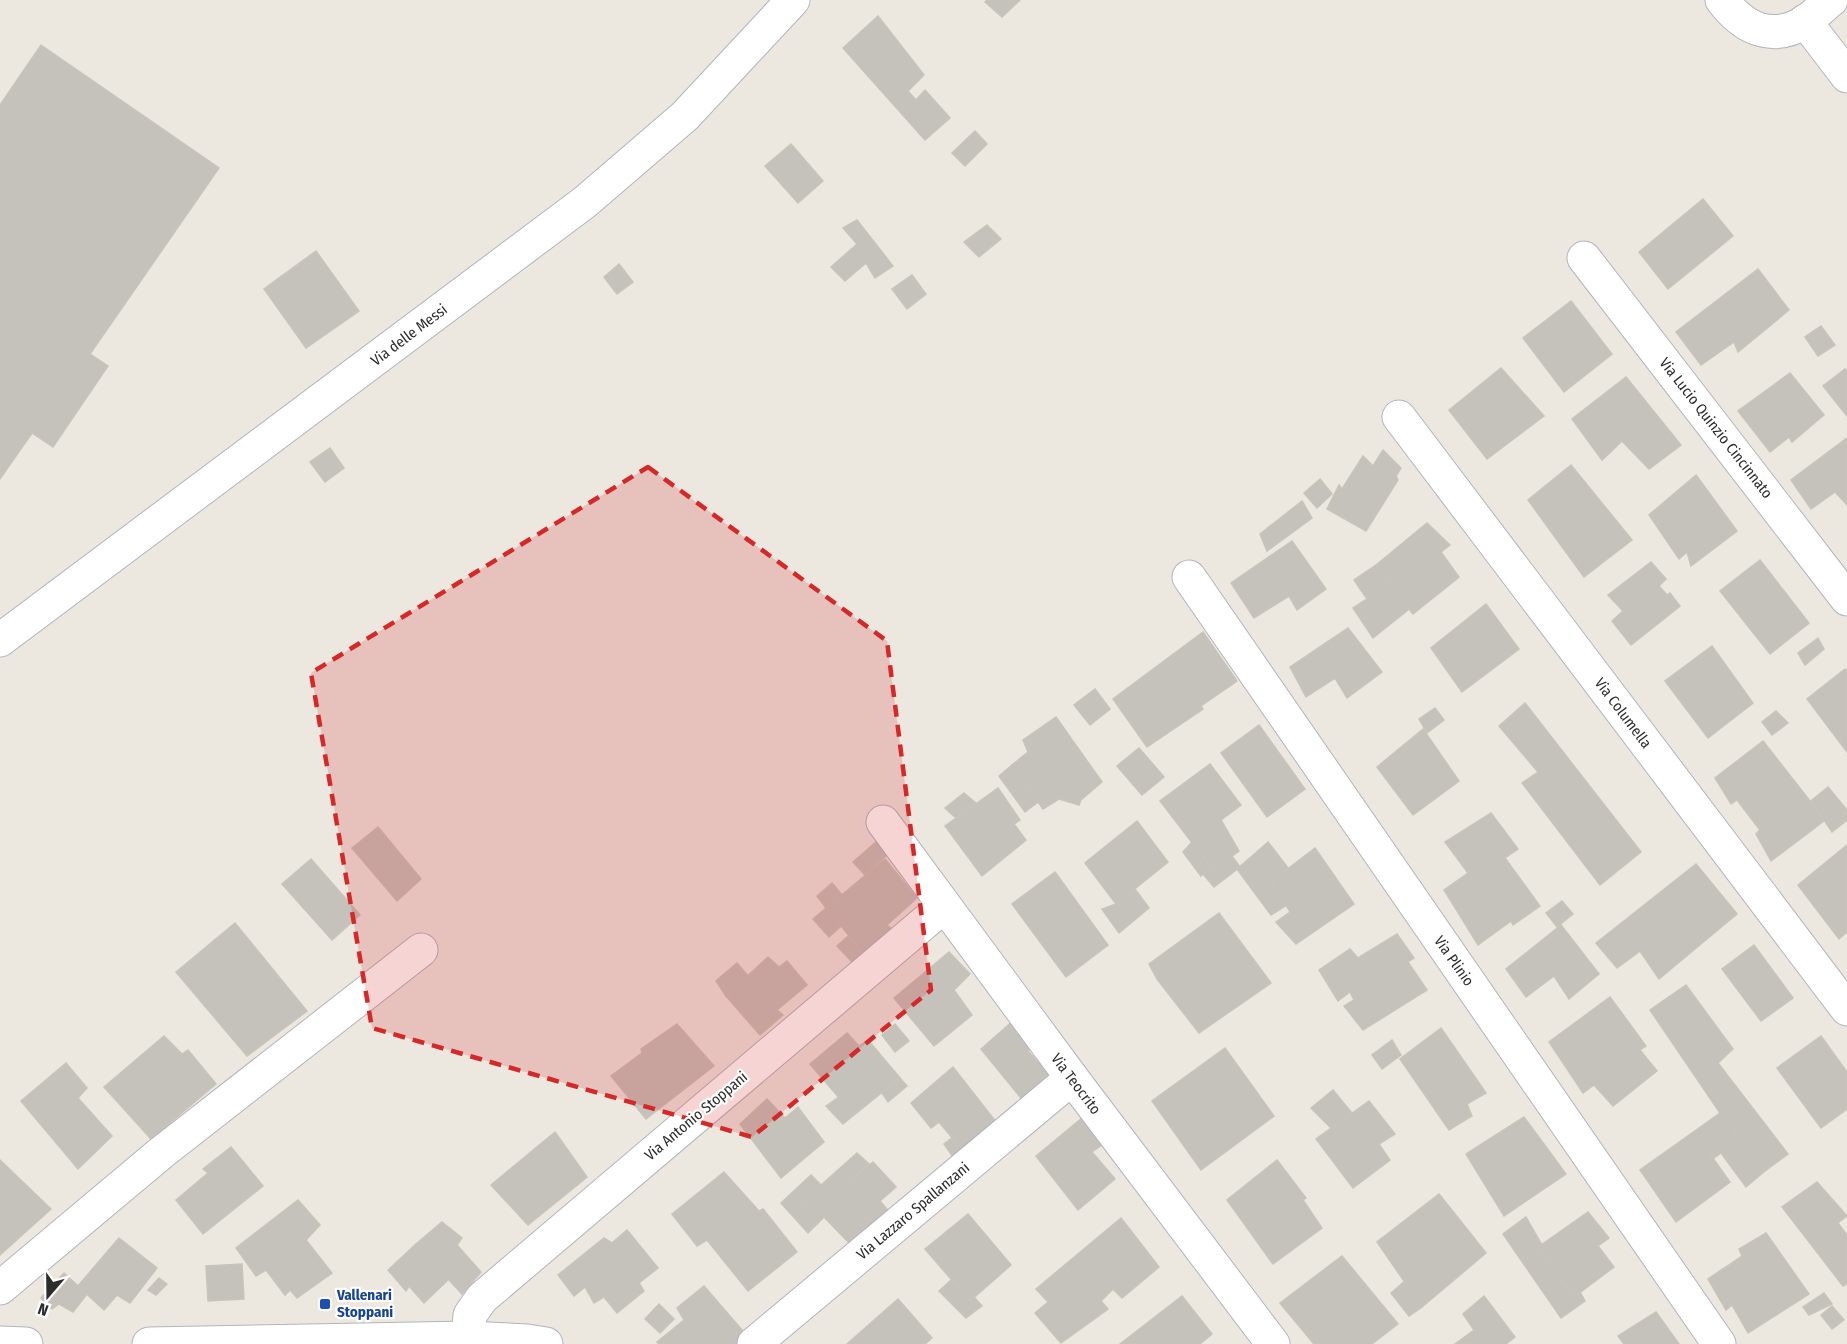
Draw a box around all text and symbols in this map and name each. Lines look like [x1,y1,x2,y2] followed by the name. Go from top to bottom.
[367,300,451,370] street label: Via delle Messi
[1656,354,1777,502] street label: Via Lucio Quinzio Cincinnato
[1591,674,1655,752] street label: Via Columella
[1430,932,1478,990] street label: Via Plinio
[1047,1050,1105,1118] street label: Via Teocrito
[641,1068,751,1164] street label: Via Antonio Stoppani
[853,1159,973,1263] street label: Via Lazzaro Spallanzani
[18,1266,78,1326] north arrow
[336,1286,393,1321] place label: Vallenari Stoppani
[318,1297,332,1311] marker: Vallenari Stoppani
[35,1299,51,1320] text: N

